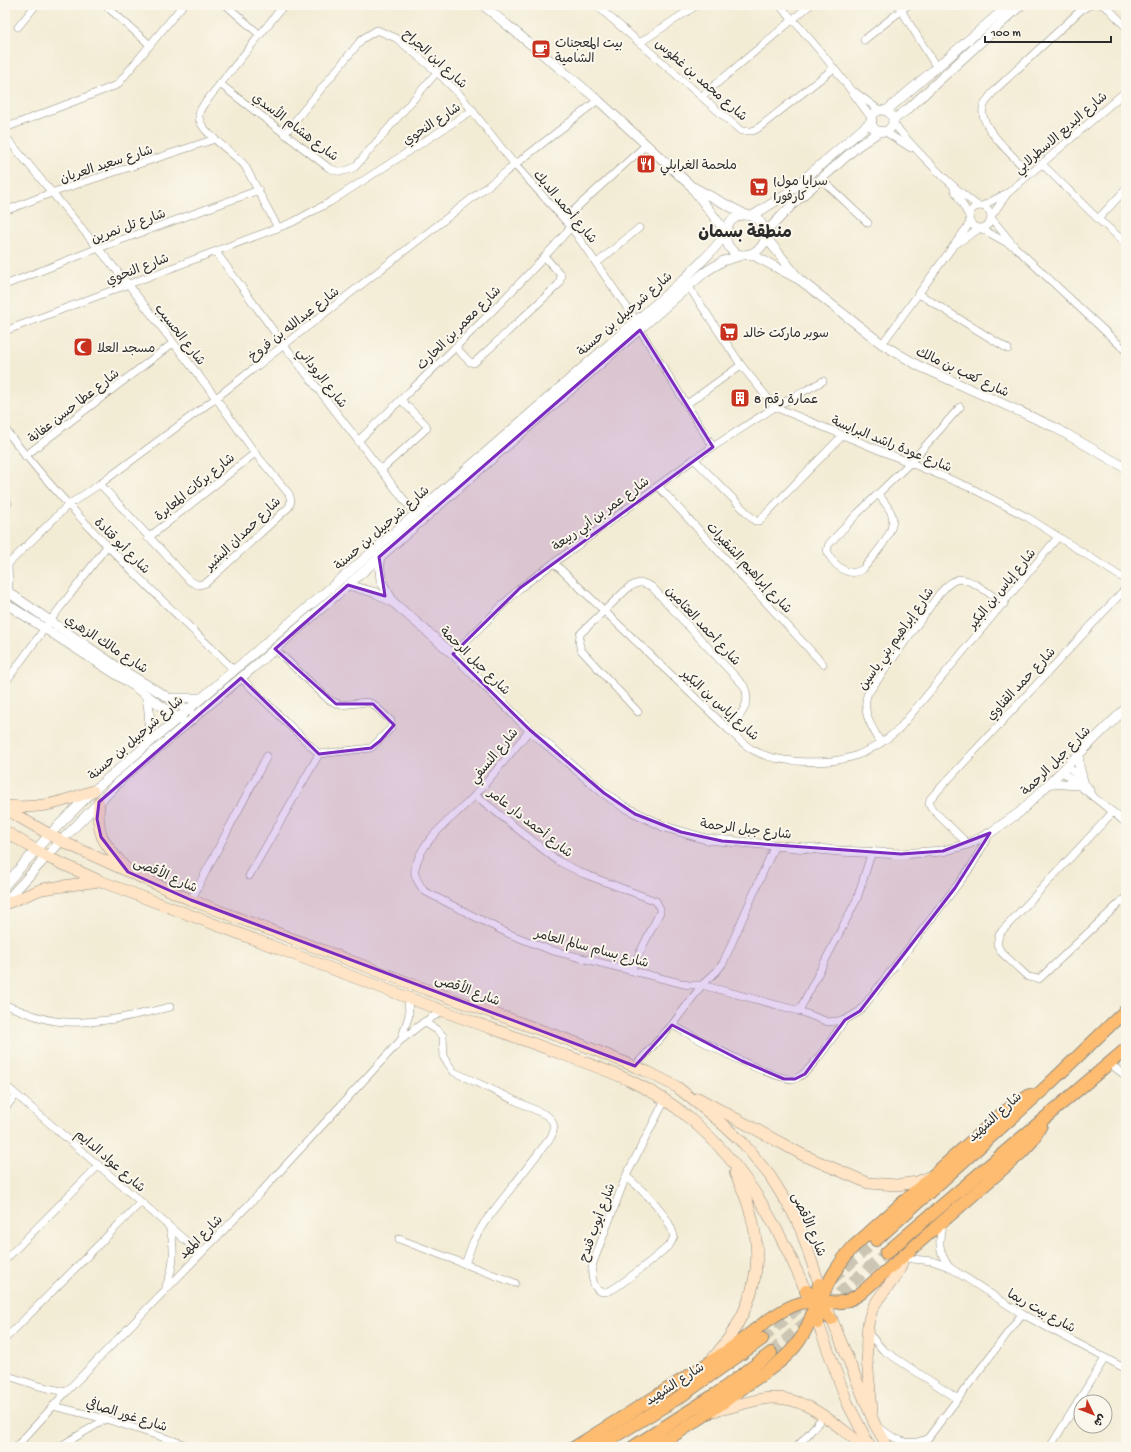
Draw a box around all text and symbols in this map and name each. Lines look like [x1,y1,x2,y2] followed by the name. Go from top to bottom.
[985,18,1111,44] scale bar
[399,27,470,93] street label: شارع ابن الجراح
[990,27,1021,41] text: 100 m
[555,37,623,67] place label: بيت المعجنات الشامية
[651,37,750,125] street label: شارع محمد بن غطوس
[530,38,552,60] cafe icon: بيت المعجنات الشامية
[248,88,342,166] street label: شارع هشام الأسدي
[1012,89,1112,180] street label: شارع البديع الاسطرلابي
[400,101,464,149] street label: شارع النحوي
[58,143,155,187] street label: شارع سعيد العريان
[635,153,657,175] restaurant icon: ملحمة الغرابلي
[660,159,737,176] place label: ملحمة الغرابلي
[529,167,601,247] street label: شارع أحمد الديك
[773,175,828,205] place label: (سرايا مول (كارفور
[748,176,770,198] supermarket icon: (سرايا مول (كارفور
[90,207,168,248] street label: شارع تل نمرين
[698,223,792,244] district label: منطقة بسمان
[104,251,172,289] street label: شارع النحوي
[574,269,676,360] street label: شارع شرحبيل بن حسنة
[415,284,505,374] street label: شارع معمر بن الحارث
[246,285,343,365] street label: شارع عبدالله بن فروخ
[150,302,208,369] street label: شارع الحسيب
[718,321,740,343] supermarket icon: سوبر ماركت خالد
[743,327,829,342] place label: سوبر ماركت خالد
[72,336,94,358] mosque icon: مسجد العلا
[97,342,155,357] place label: مسجد العلا
[291,345,349,413] street label: شارع الروداني
[913,345,1011,401] street label: شارع كعب بن مالك
[26,367,123,447] street label: شارع عطا حسن عفانة
[729,387,751,409] building icon: عمارة رقم 8
[754,393,819,409] place label: عمارة رقم 8
[829,414,953,476] street label: شارع عودة راشد البرايسة
[153,451,239,525] street label: شارع بركات المعابرة
[549,473,654,557] street label: شارع عمر بن أبي ربيعة
[331,483,433,574] street label: شارع شرحبيل بن حسنة
[202,495,285,575] street label: شارع حمدان البشير
[90,514,154,578] street label: شارع أبو قتادة
[702,520,794,618] street label: شارع إبراهيم الشقيرات
[965,546,1040,634] street label: شارع إياس بن البكير
[662,583,744,669] street label: شارع أحمد العثامين
[856,585,940,695] street label: شارع إبراهيم بني ياسين
[61,613,150,678] street label: شارع مالك الزهري
[436,625,513,699] street label: شارع جبل الرحمة
[984,645,1059,724] street label: شارع حمد القناوي
[677,666,761,745] street label: شارع إياس بن البكير
[85,693,187,784] street label: شارع شرحبيل بن حسنة
[1019,724,1095,800] street label: شارع جبل الرحمة
[468,726,524,789] street label: شارع النسفي
[483,784,576,862] street label: شارع أحمد دار عامر
[699,817,792,844] street label: شارع جبل الرحمة
[131,853,200,897] street label: شارع الأقصى
[531,927,650,973] street label: شارع بسام سالم العامر
[433,970,503,1010] street label: شارع الأقصى
[966,1090,1026,1146] street label: شارع الشهيد
[71,1127,148,1197] street label: شارع عواد الدايم
[575,1181,620,1264] street label: شارع أيوب قندح
[787,1190,831,1259] street label: شارع الأقصى
[177,1213,227,1263] street label: شارع المهد
[1004,1287,1077,1337] street label: شارع بيت ريما
[643,1361,708,1410] street label: شارع الشهيد
[84,1394,170,1436] street label: شارع غور الصافي
[1073,1394,1113,1434] north arrow
[1090,1411,1107,1428] text: ش

